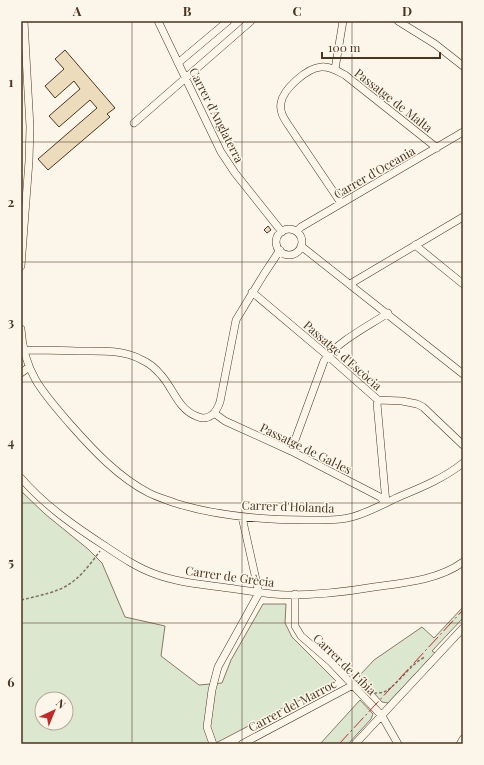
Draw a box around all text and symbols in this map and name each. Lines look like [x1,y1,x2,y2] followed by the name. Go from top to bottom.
[72,2,82,19] text: A
[183,2,192,19] text: B
[292,2,302,19] text: C
[402,2,412,19] text: D
[322,34,440,60] scale bar
[328,39,361,55] text: 100 m
[352,64,436,136] street label: Passatge de Malta
[186,65,248,165] street label: Carrer d'Anglaterra
[9,73,14,90] text: 1
[330,142,418,202] street label: Carrer d'Oceania
[8,193,15,210] text: 2
[8,313,14,330] text: 3
[301,317,385,393] street label: Passatge d'Escòcia
[258,419,354,477] street label: Passatge de Gal·les
[8,433,15,450] text: 4
[241,496,335,516] street label: Carrer d'Holanda
[8,553,14,570] text: 5
[184,562,276,590] street label: Carrer de Grècia
[310,630,380,698] street label: Carrer de Líbia
[7,673,15,690] text: 6
[245,675,339,735] street label: Carrer del Marroc
[34,691,74,731] north arrow
[53,695,69,712] text: N

